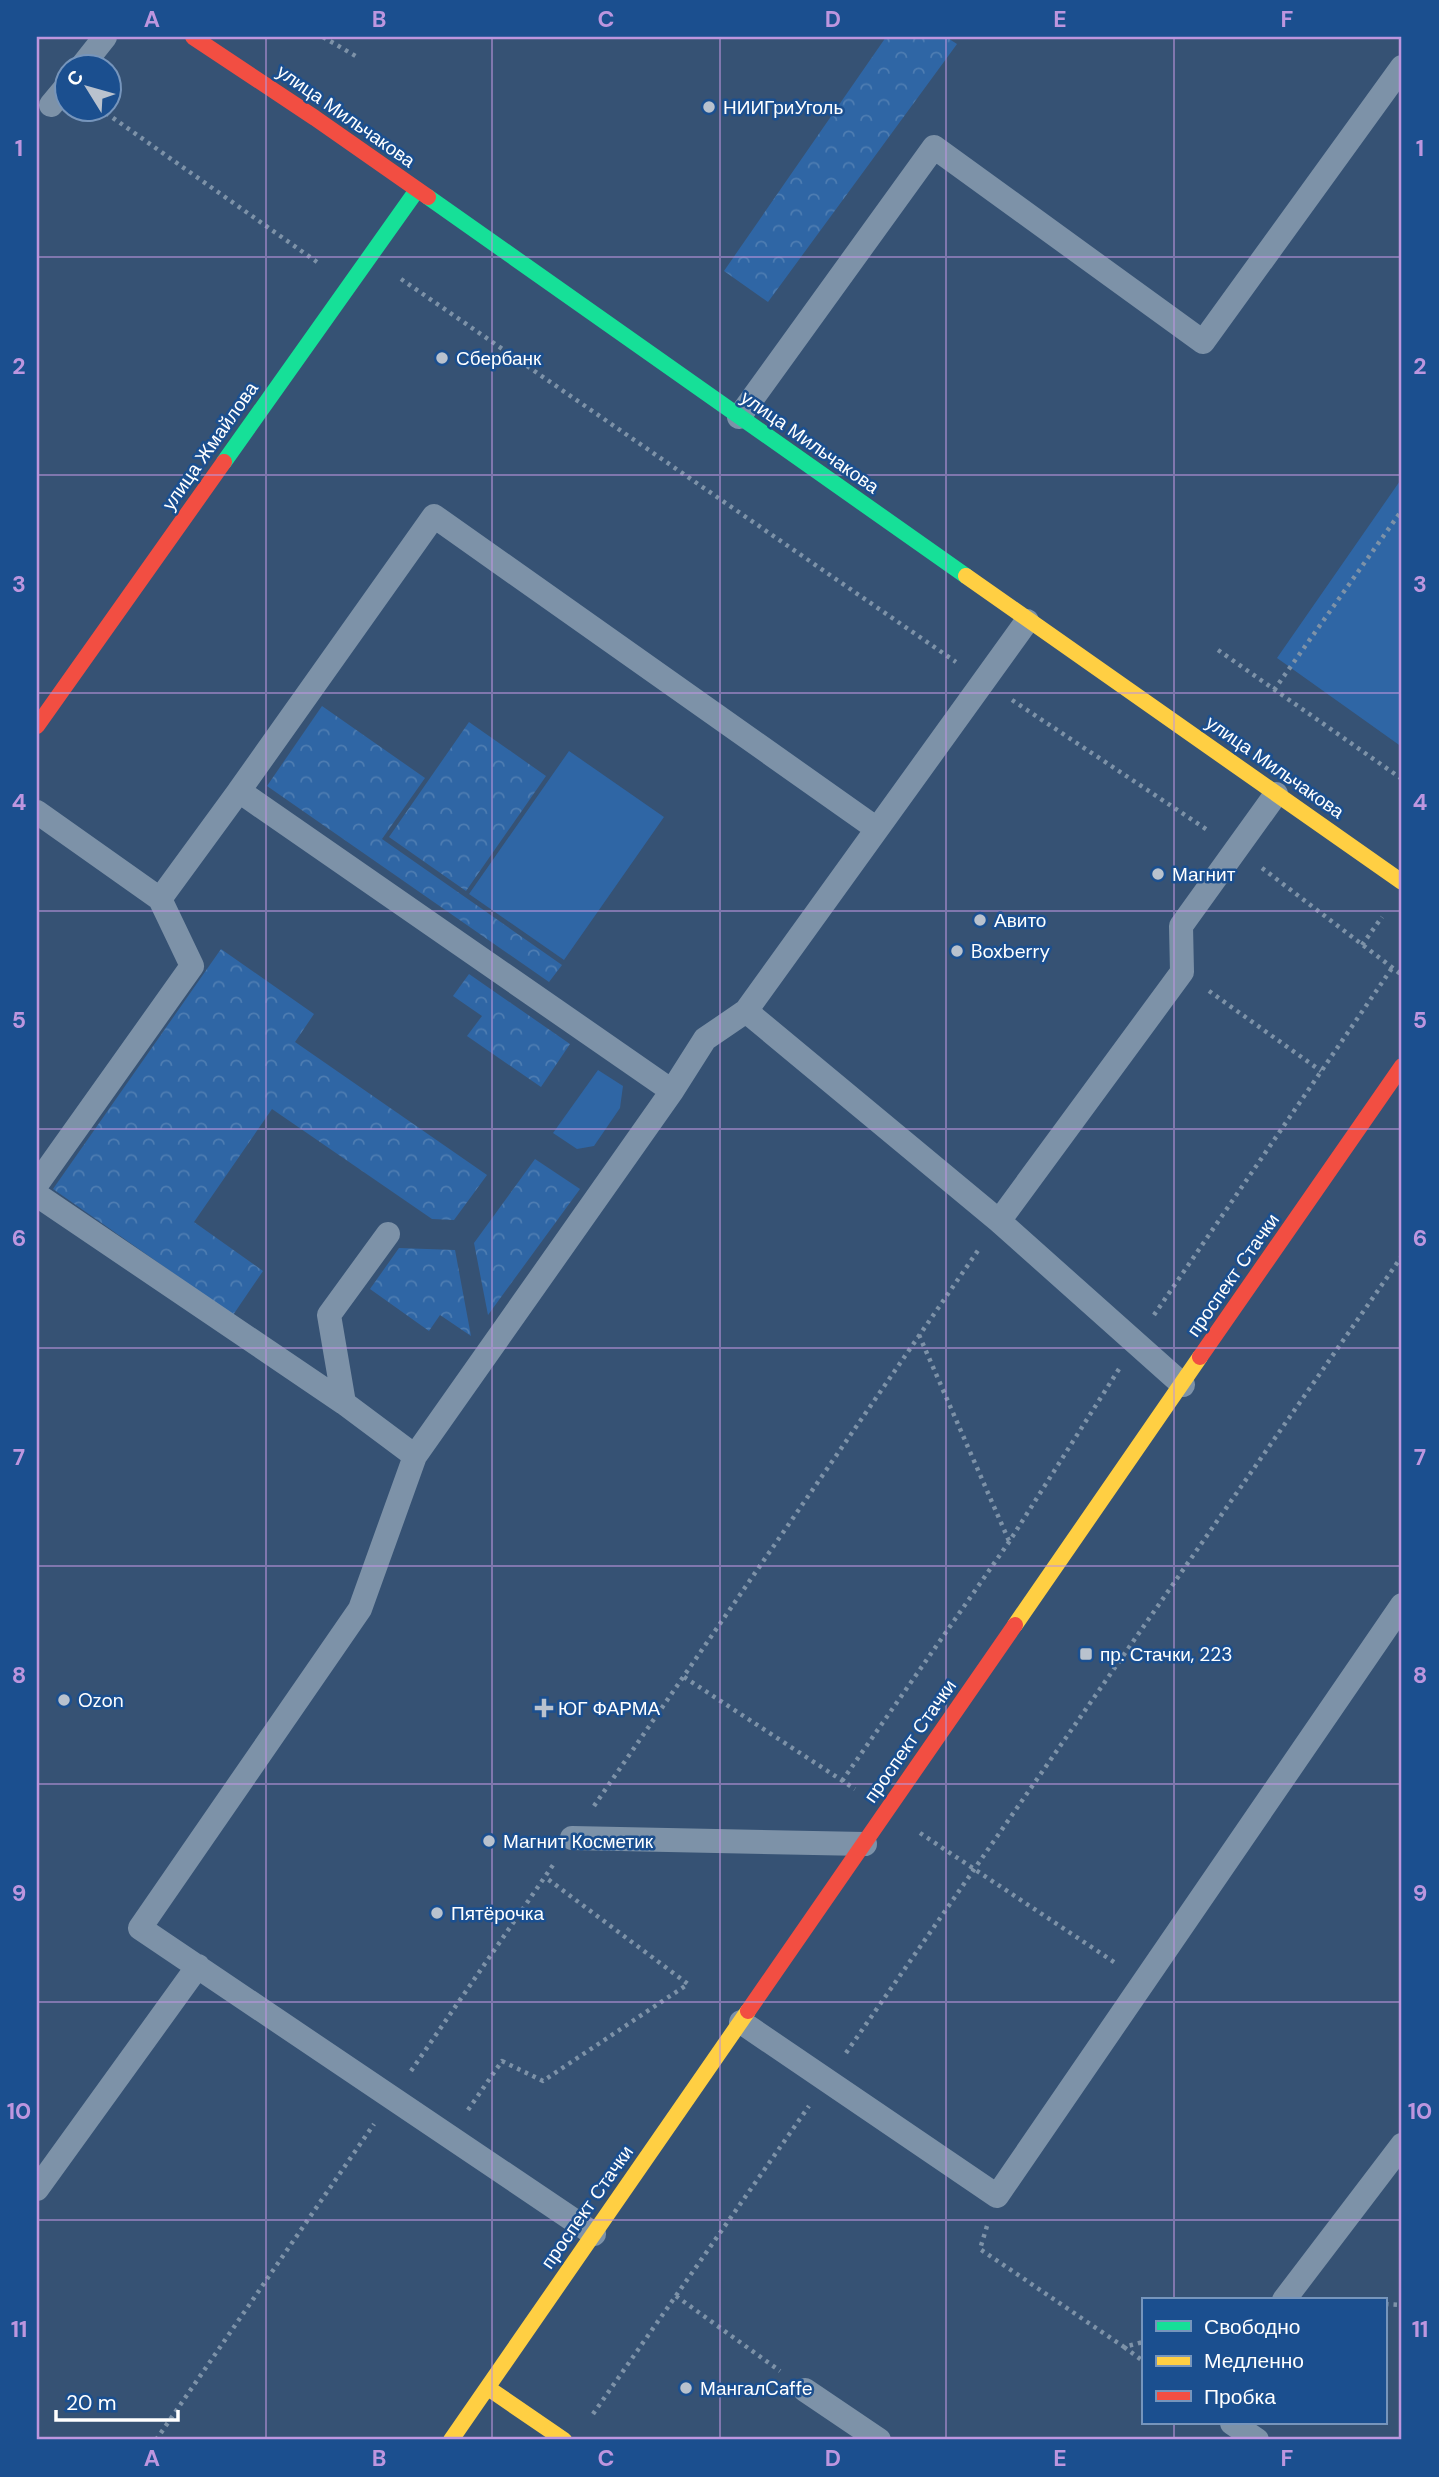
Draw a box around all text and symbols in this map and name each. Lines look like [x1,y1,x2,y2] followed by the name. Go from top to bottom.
[144,4,160,34] text: A
[372,4,386,34] text: B
[598,4,614,34] text: C
[825,4,841,34] text: D
[1053,4,1067,34] text: E
[1281,4,1294,34] text: F
[52,52,122,122] north arrow
[272,59,420,173] street label: улица Мильчакова
[61,65,89,91] text: С
[723,95,843,120] place label: НИИГриУголь
[701,99,717,115] marker: НИИГриУголь
[15,133,23,163] text: 1
[1416,133,1424,163] text: 1
[456,346,542,371] place label: Сбербанк
[434,350,450,366] marker: Сбербанк
[12,351,26,381] text: 2
[1413,351,1427,381] text: 2
[156,376,264,515] street label: улица Жмайлова
[736,385,884,499] street label: улица Мильчакова
[12,569,26,599] text: 3
[1413,569,1427,599] text: 3
[1201,710,1349,824] street label: улица Мильчакова
[12,787,27,817] text: 4
[1413,787,1428,817] text: 4
[1172,862,1236,887] place label: Магнит
[1150,866,1166,882] marker: Магнит
[994,908,1046,933] place label: Авито
[972,912,988,928] marker: Авито
[971,939,1050,964] place label: Boxberry
[949,943,965,959] marker: Boxberry
[12,1005,26,1035] text: 5
[1413,1005,1427,1035] text: 5
[1181,1208,1285,1342] street label: проспект Стачки
[12,1223,26,1253] text: 6
[1413,1223,1427,1253] text: 6
[13,1442,25,1472] text: 7
[1414,1442,1426,1472] text: 7
[1100,1642,1233,1667] place label: пр. Стачки, 223
[1078,1646,1094,1662] marker: пр. Стачки, 223
[12,1660,26,1690] text: 8
[1413,1660,1427,1690] text: 8
[858,1674,962,1808] street label: проспект Стачки
[78,1688,124,1713] place label: Ozon
[56,1692,72,1708] marker: Ozon
[558,1696,661,1721] place label: ЮГ ФАРМА
[536,1700,552,1716] marker: ЮГ ФАРМА
[503,1829,654,1854] place label: Магнит Косметик
[481,1833,497,1849] marker: Магнит Косметик
[12,1878,26,1908] text: 9
[1413,1878,1427,1908] text: 9
[451,1901,545,1926] place label: Пятёрочка
[429,1905,445,1921] marker: Пятёрочка
[7,2096,31,2126] text: 10
[1408,2096,1432,2126] text: 10
[535,2140,639,2274] street label: проспект Стачки
[1142,2298,1386,2424] legend
[1204,2313,1301,2341] text: Свободно
[11,2314,27,2344] text: 11
[1412,2314,1428,2344] text: 11
[1204,2347,1304,2375] text: Медленно
[700,2376,813,2401] place label: МангалCaffe
[56,2379,178,2423] scale bar
[678,2380,694,2396] marker: МангалCaffe
[1204,2383,1276,2411] text: Пробка
[66,2389,117,2417] text: 20 m
[144,2443,160,2473] text: A
[372,2443,386,2473] text: B
[598,2443,614,2473] text: C
[825,2443,841,2473] text: D
[1053,2443,1067,2473] text: E
[1281,2443,1294,2473] text: F

